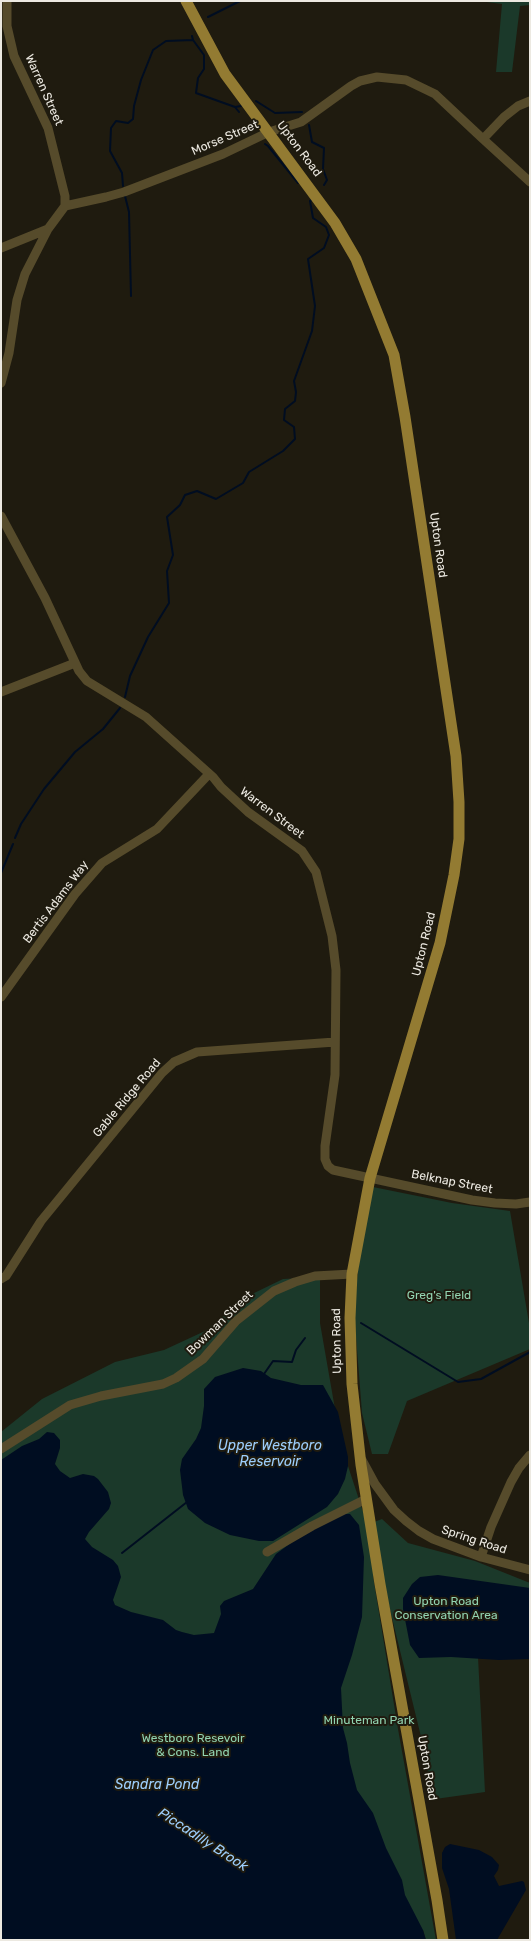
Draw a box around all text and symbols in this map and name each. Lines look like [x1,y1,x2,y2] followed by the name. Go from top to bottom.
[22,52,66,128] street label: Warren Street
[189,117,261,159] street label: Morse Street
[273,118,325,180] street label: Upton Road
[426,511,450,579] street label: Upton Road
[237,784,307,842] street label: Warren Street
[20,858,92,946] street label: Bertis Adams Way
[409,910,439,978] street label: Upton Road
[90,1056,164,1140] street label: Gable Ridge Road
[410,1167,494,1197] street label: Belknap Street
[184,1288,256,1358] street label: Bowman Street
[407,1289,471,1303] park label: Greg's Field
[329,1308,345,1374] street label: Upton Road
[218,1438,322,1470] water label: Upper Westboro Reservoir
[439,1523,509,1557] street label: Spring Road
[394,1595,498,1623] park label: Upton Road Conservation Area
[324,1714,414,1728] park label: Minuteman Park
[141,1732,245,1760] park label: Westboro Resevoir & Cons. Land
[414,1734,440,1802] street label: Upton Road
[115,1777,199,1793] water label: Sandra Pond
[155,1805,251,1875] water label: Piccadilly Brook

